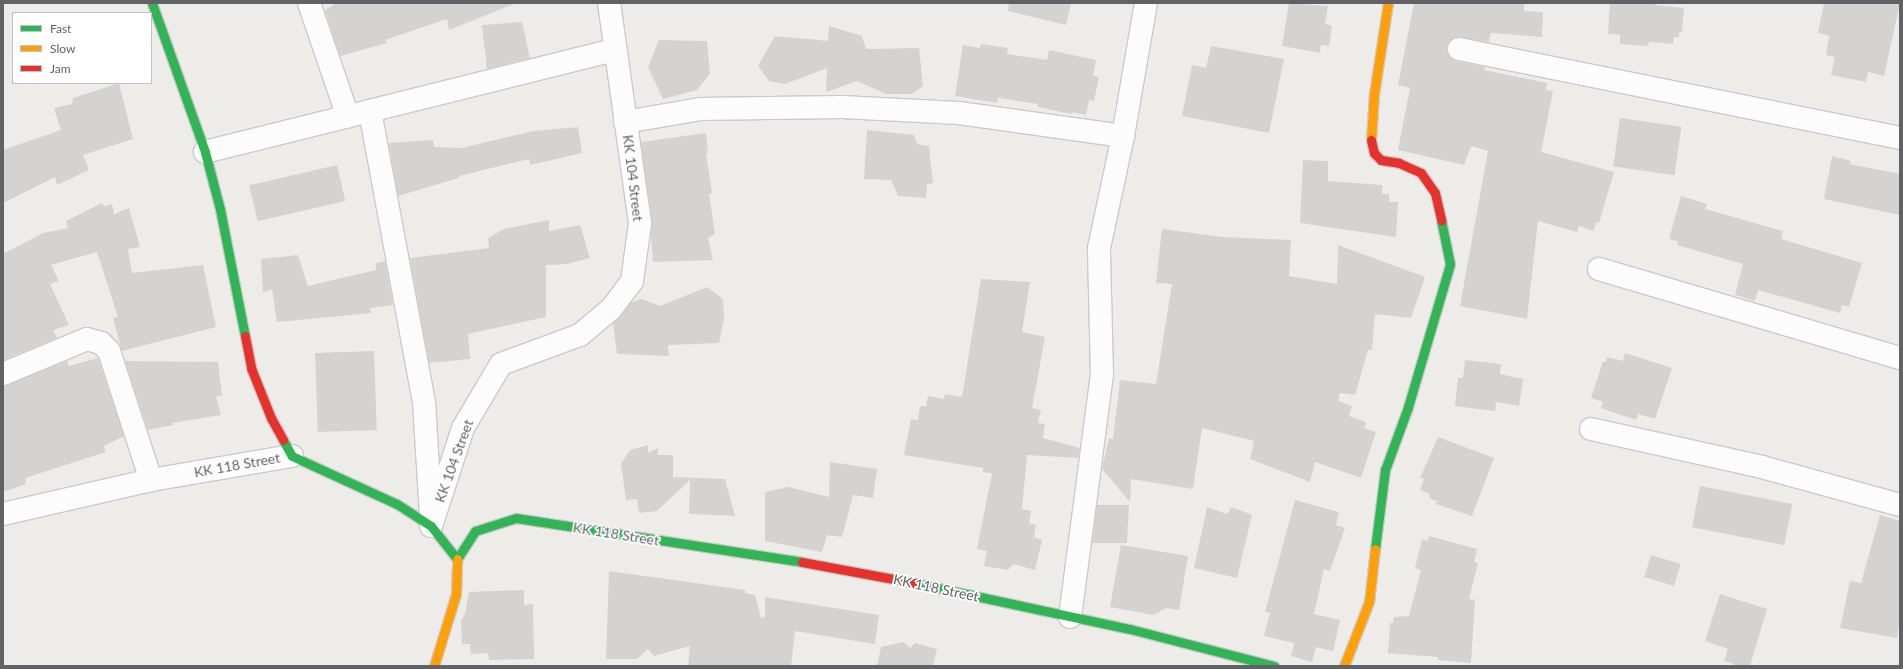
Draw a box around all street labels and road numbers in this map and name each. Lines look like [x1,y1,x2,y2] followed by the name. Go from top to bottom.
[619,134,647,222] street label: KK 104 Street
[431,417,477,505] street label: KK 104 Street
[193,449,281,481] street label: KK 118 Street
[572,519,660,549] street label: KK 118 Street
[892,571,980,605] street label: KK 118 Street

